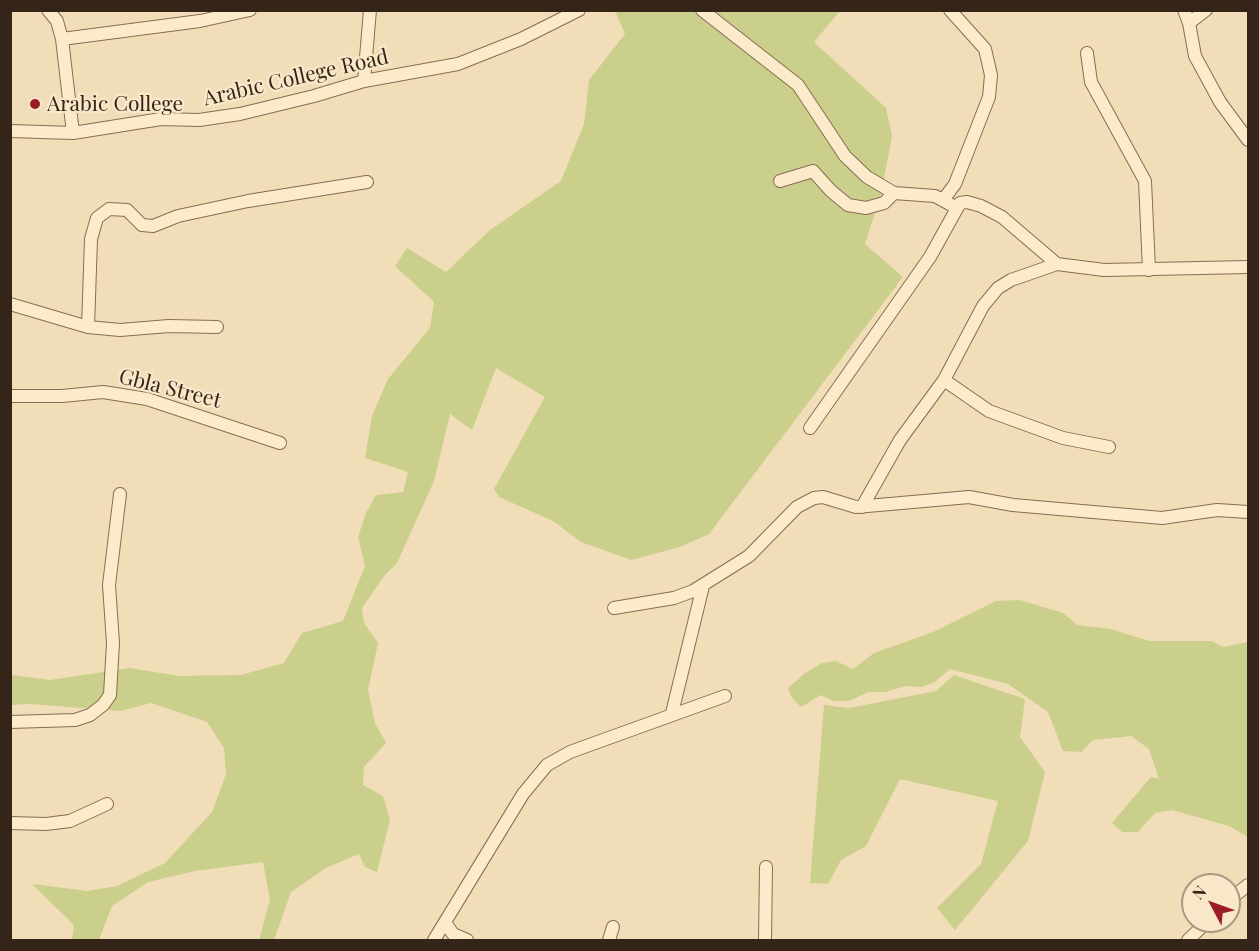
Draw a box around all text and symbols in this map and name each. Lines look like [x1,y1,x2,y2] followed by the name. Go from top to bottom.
[201,44,391,112] street label: Arabic College Road
[47,91,183,117] place label: Arabic College
[28,97,42,111] marker: Arabic College
[116,364,224,414] street label: Gbla Street
[1181,873,1241,933] north arrow
[1187,881,1210,903] text: N

